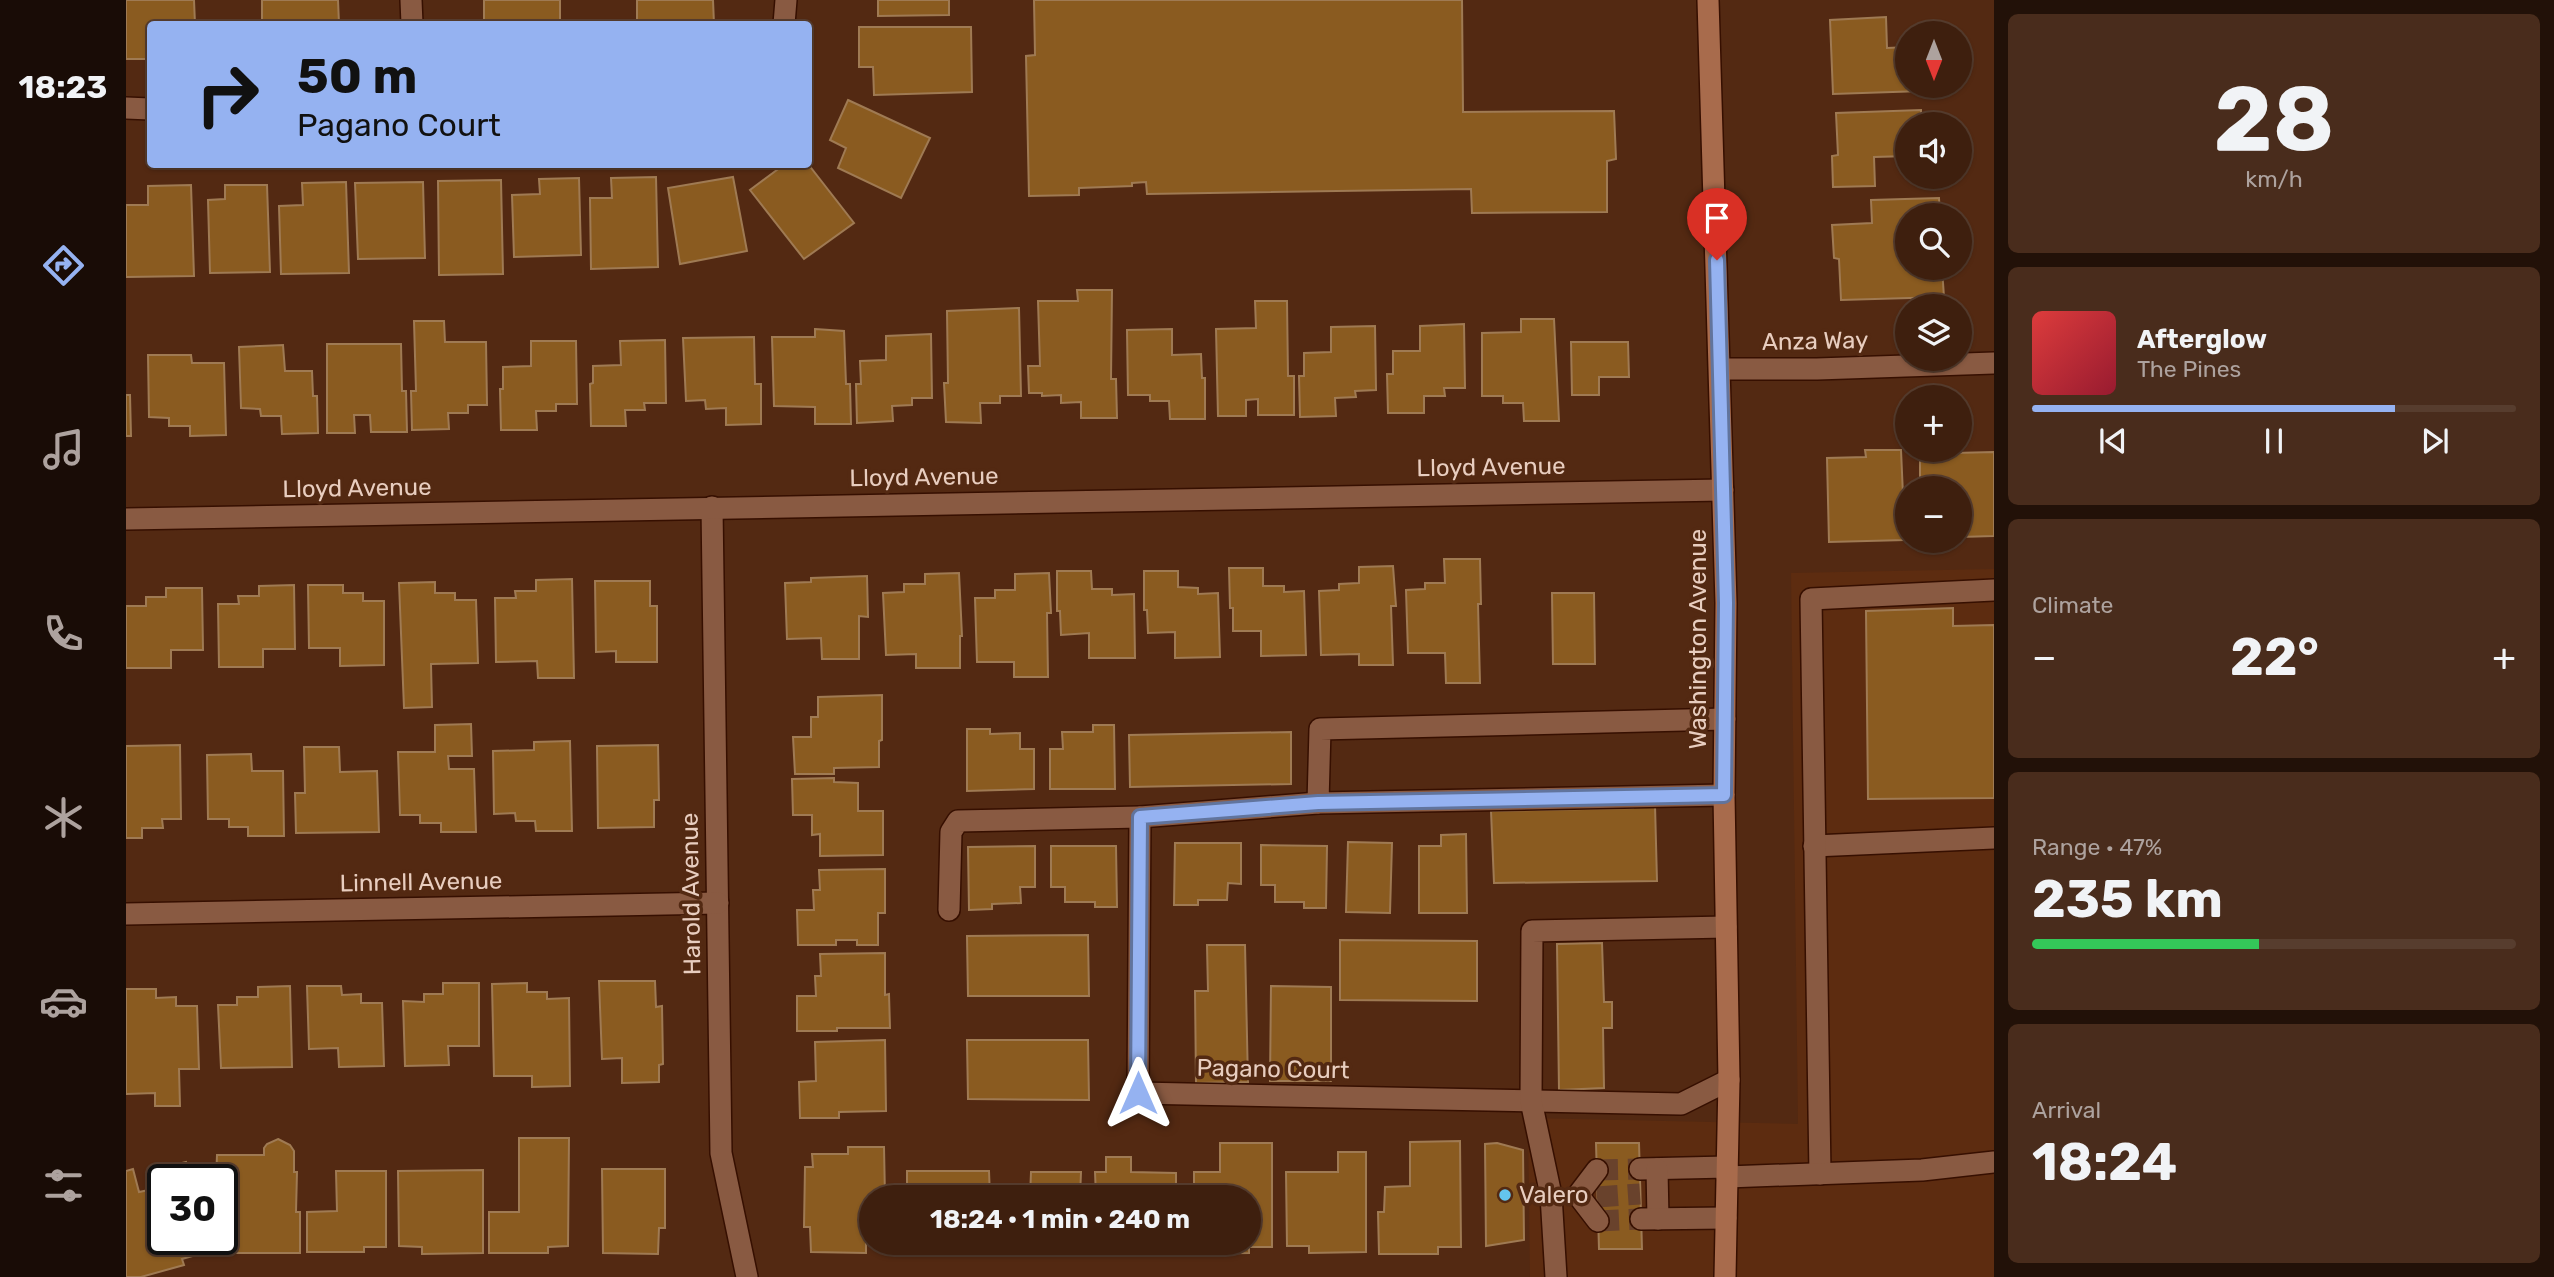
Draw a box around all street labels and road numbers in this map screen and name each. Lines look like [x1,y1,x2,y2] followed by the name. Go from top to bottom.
[1762,326,1868,356] street label: Anza Way
[1416,452,1566,482] street label: Lloyd Avenue
[849,462,999,492] street label: Lloyd Avenue
[282,473,432,503] street label: Lloyd Avenue
[1684,529,1712,749] street label: Washington Avenue
[676,813,706,975] street label: Harold Avenue
[339,867,503,897] street label: Linnell Avenue
[1196,1054,1350,1084] street label: Pagano Court

